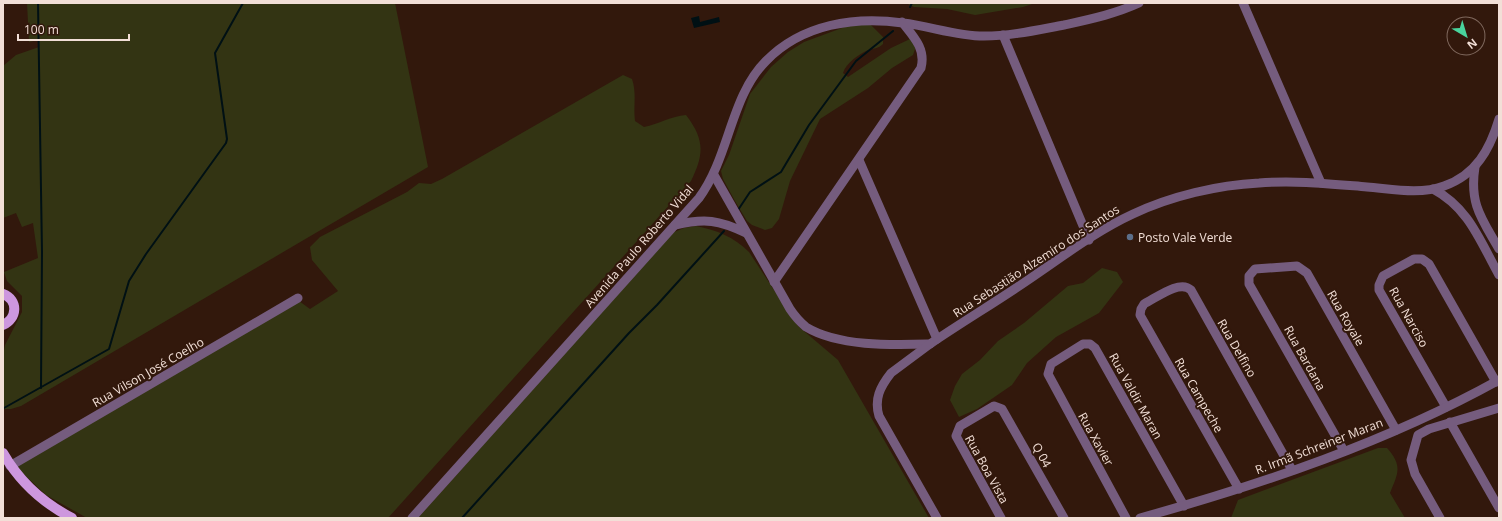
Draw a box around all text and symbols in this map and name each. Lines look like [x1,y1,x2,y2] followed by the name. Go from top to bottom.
[18,16,129,42] scale bar
[1446,16,1486,56] north arrow
[24,21,59,38] text: 100 m
[1464,36,1481,53] text: N
[581,181,697,311] street label: Avenida Paulo Roberto Vidal
[949,200,1123,321] street label: Rua Sebastião Alzemiro dos Santos
[1138,229,1233,246] place label: Posto Vale Verde
[1125,232,1135,242] marker: Posto Vale Verde
[1385,284,1433,350] street label: Rua Narciso
[1323,287,1369,349] street label: Rua Royale
[1213,316,1261,380] street label: Rua Delfino
[1280,322,1330,394] street label: Rua Bardana
[89,333,207,411] street label: Rua Vilson José Coelho
[1105,350,1167,442] street label: Rua Valdir Maran
[1171,354,1227,436] street label: Rua Campeche
[1074,409,1118,469] street label: Rua Xavier
[1253,414,1385,478] street label: R. Irmã Schreiner Maran
[961,432,1013,506] street label: Rua Boa Vista
[1028,439,1056,471] street label: Q 04

